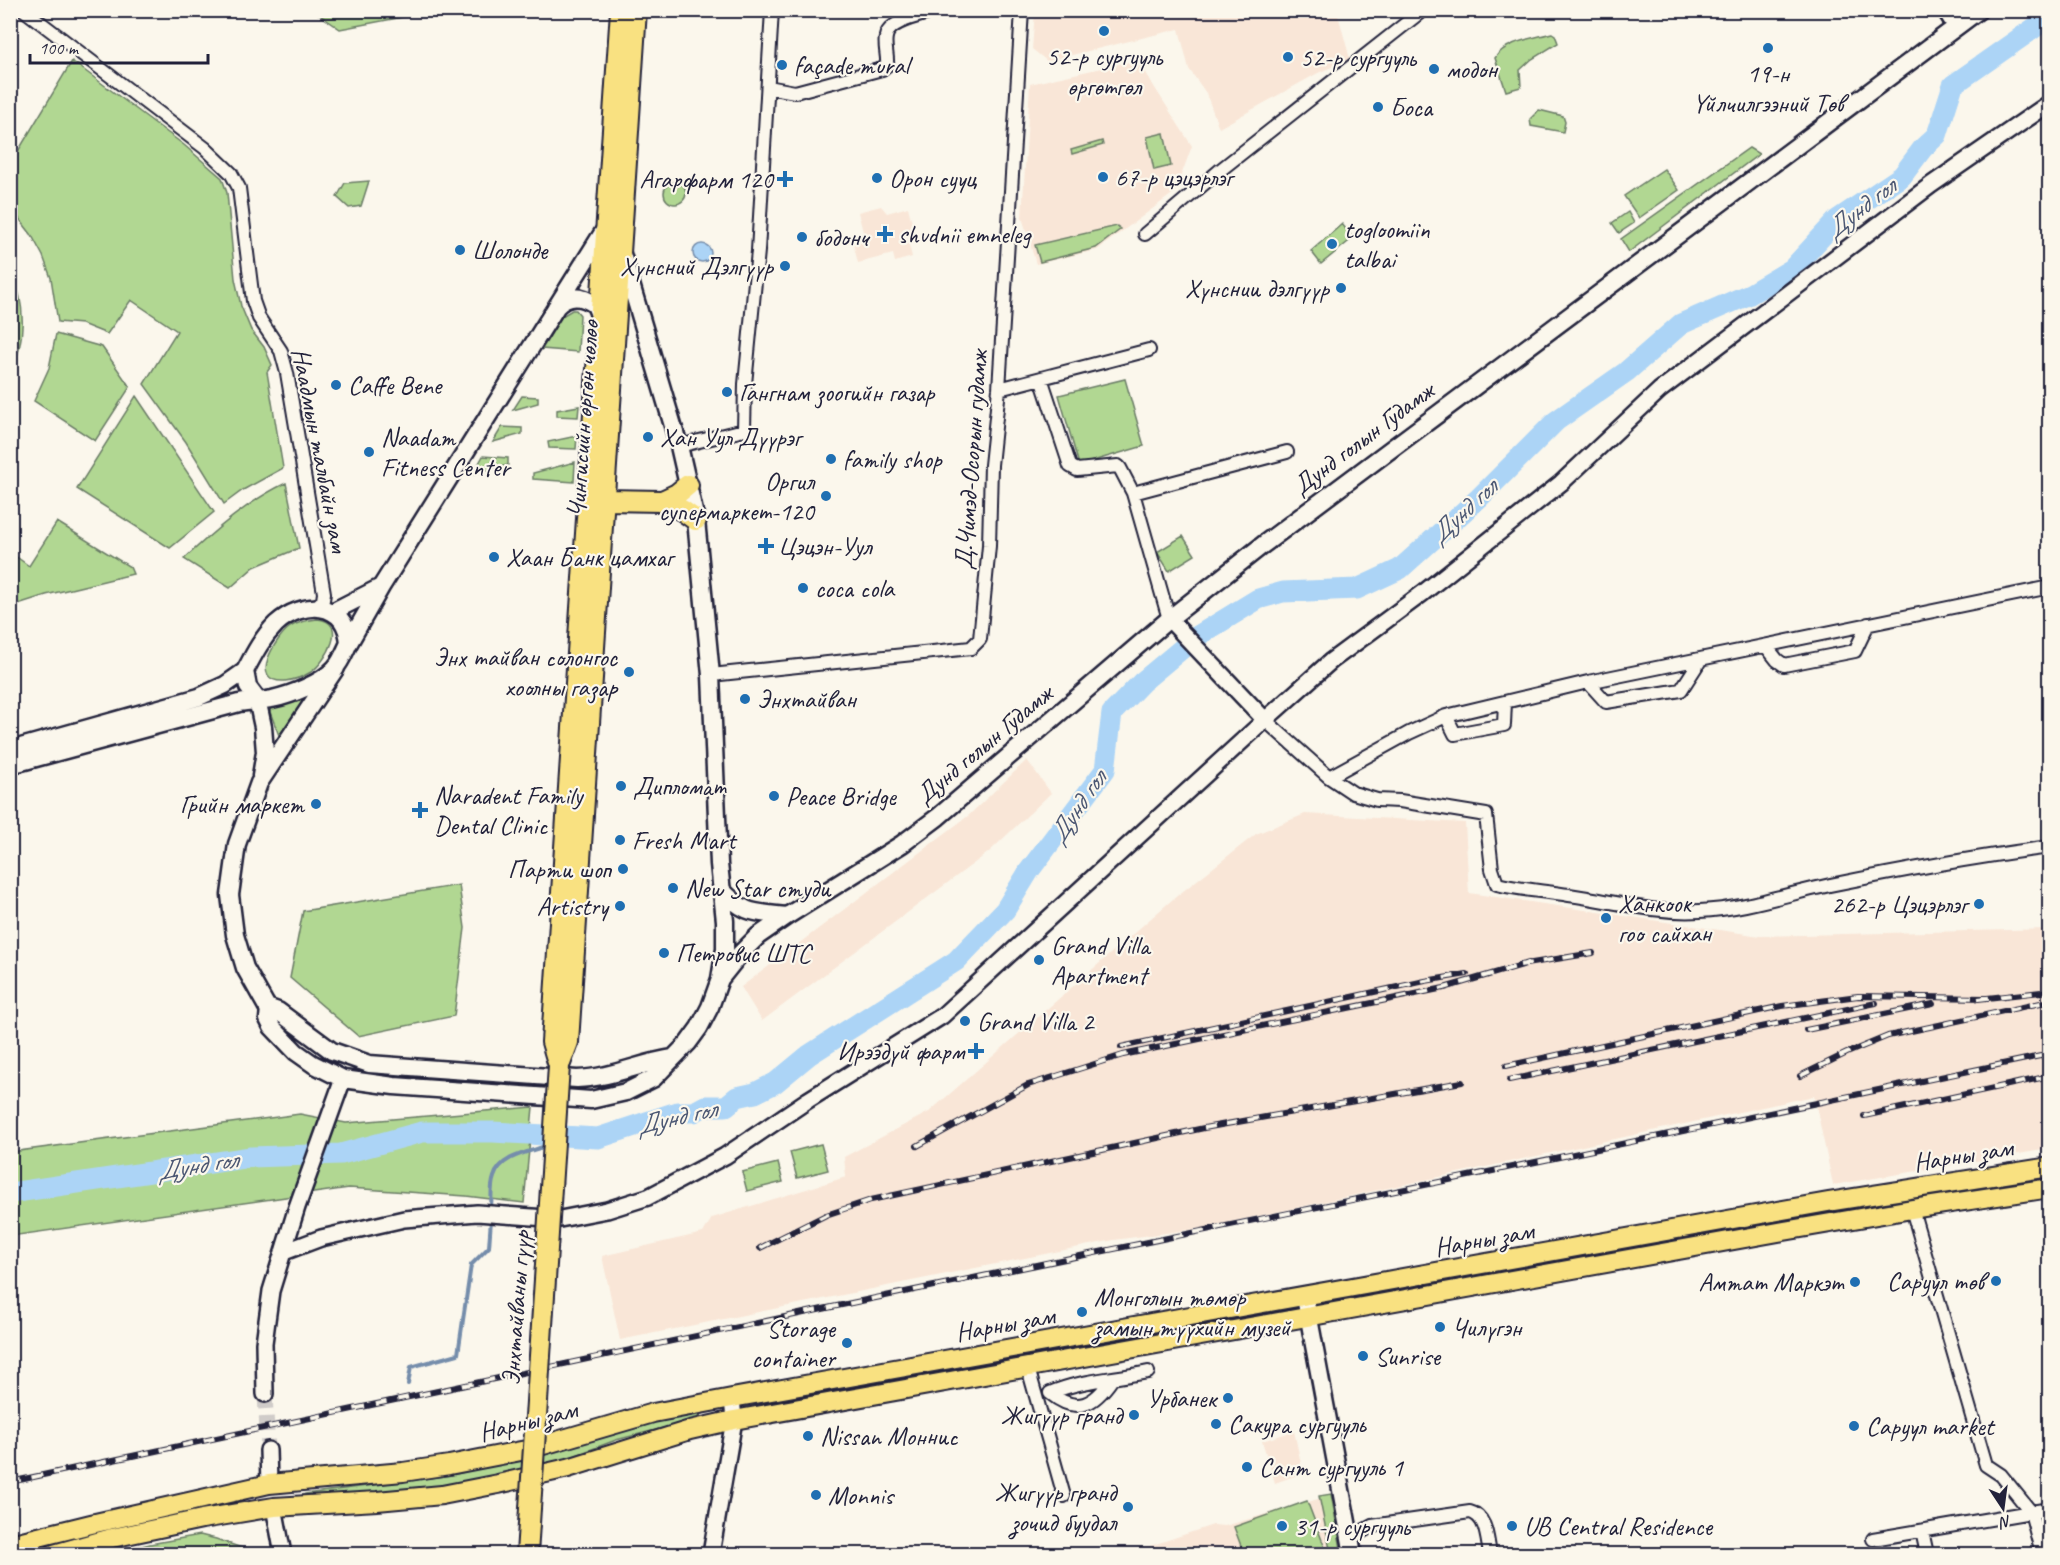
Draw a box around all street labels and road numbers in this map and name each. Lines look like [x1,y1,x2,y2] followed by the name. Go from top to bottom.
[560,318,606,519] street label: Чингисийн өргөн чөлөө
[284,345,356,557] street label: Наадмын талбайн зам
[947,346,995,571] street label: Д.Чимэд-Осорын гудамж
[1285,372,1443,502] street label: Дунд голын Гудамж
[908,675,1062,811] street label: Дунд голын Гудамж
[1911,1131,2017,1180] street label: Нарны зам
[1432,1214,1538,1265] street label: Нарны зам
[494,1228,538,1386] street label: Энхтайваны гүүр
[953,1299,1059,1350] street label: Нарны зам
[476,1392,583,1450] street label: Нарны зам

